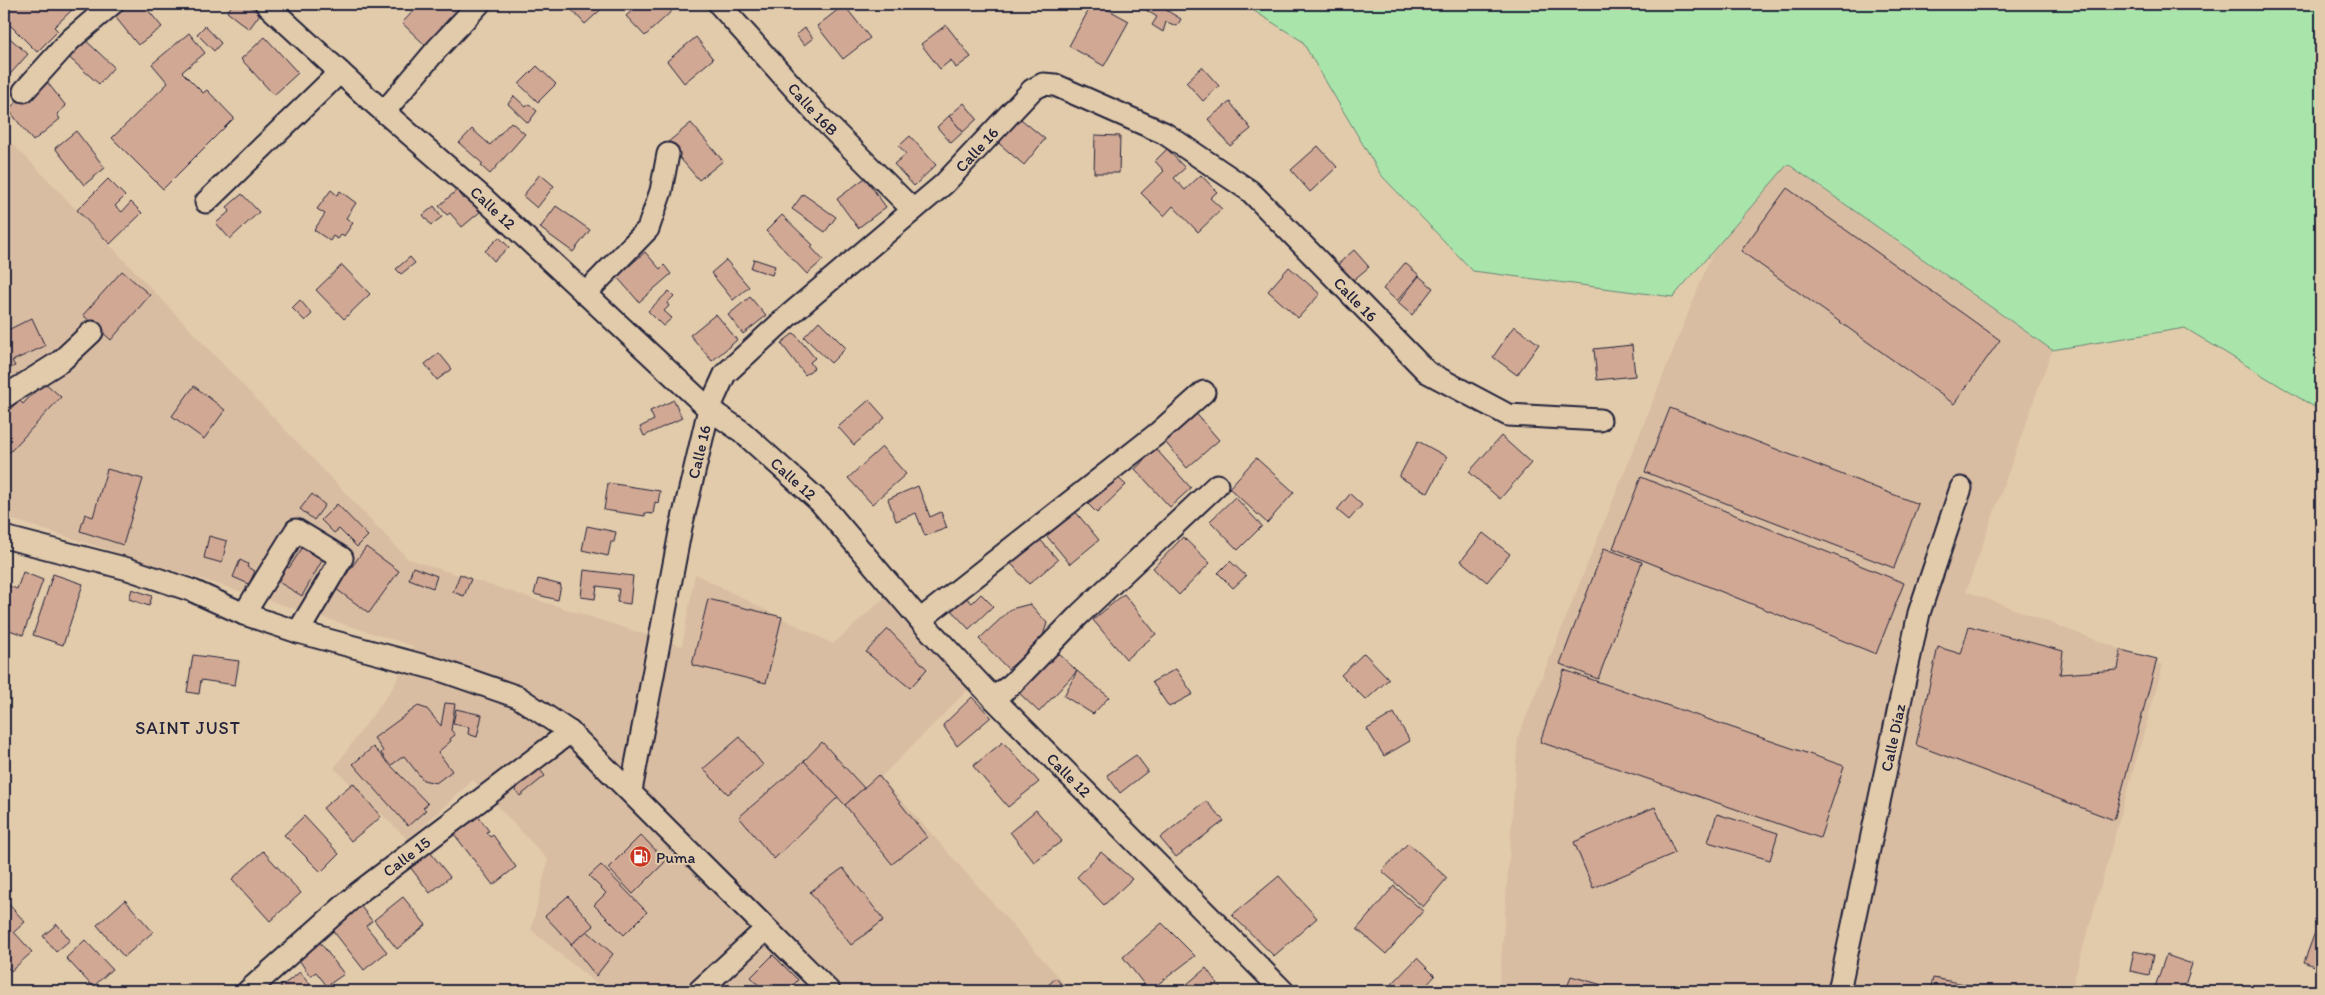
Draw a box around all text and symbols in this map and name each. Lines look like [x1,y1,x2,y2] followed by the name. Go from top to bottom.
[784,79,842,139] street label: Calle 16B
[951,123,1002,176] street label: Calle 16
[467,182,520,233] street label: Calle 12
[1330,273,1382,325] street label: Calle 16
[683,423,714,481] street label: Calle 16
[767,453,821,504] street label: Calle 12
[1876,701,1909,773] street label: Calle Díaz
[135,717,241,739] district label: SAINT JUST
[1043,749,1096,801] street label: Calle 12
[379,832,434,880] street label: Calle 15
[628,845,652,869] fuel station icon: Puma
[656,848,695,867] place label: Puma

